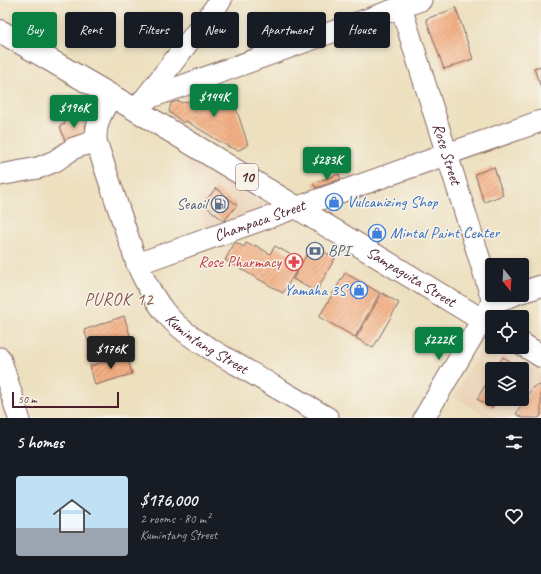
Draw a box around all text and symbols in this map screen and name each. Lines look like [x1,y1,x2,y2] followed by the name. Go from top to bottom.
[12,12,57,48] chip: Buy
[65,12,116,48] chip: Rent
[124,12,183,48] chip: Filters
[191,12,239,48] chip: New
[247,12,326,48] chip: Apartment
[334,12,390,48] chip: House
[186,84,242,118] pin: $144K
[199,89,229,105] text: $144K
[46,95,102,129] pin: $196K
[59,100,89,116] text: $196K
[428,121,466,189] street label: Rose Street
[299,147,355,181] pin: $283K
[312,152,342,168] text: $283K
[236,164,258,190] road number: 10
[324,192,344,212] shop icon: Vulcanizing Shop
[347,192,438,212] place label: Vulcanizing Shop
[177,194,210,214] place label: Seaoil
[210,194,230,214] fuel station icon: Seaoil
[211,195,309,246] street label: Champaca Street
[367,223,387,243] shop icon: Mintal Paint Center
[390,223,500,243] place label: Mintal Paint Center
[305,241,325,261] bank icon: BPI
[328,241,353,261] place label: BPI
[363,242,461,312] street label: Sampaguita Street
[198,252,283,272] place label: Rose Pharmacy
[284,252,304,272] pharmacy icon: Rose Pharmacy
[485,258,529,302] north arrow
[485,258,529,406] map controls
[284,280,349,300] place label: Yamaha 3S
[349,280,369,300] shop icon: Yamaha 3S
[84,289,154,310] district label: PUROK 12
[161,309,253,379] street label: Kumintang Street
[485,310,529,354] button: locate
[411,327,467,361] pin: $222K
[424,332,454,348] text: $222K
[83,336,139,370] pin: $176K
[96,341,126,357] text: $176K
[485,362,529,406] button: layers
[12,390,119,409] scale bar
[18,392,37,406] text: 50 m
[503,431,525,453] icon: filters
[16,432,64,453] text: 5 homes
[140,490,197,511] text: $176,000
[48,492,96,540] icon: home
[503,505,525,527] icon: heart
[140,511,210,527] text: 2 rooms · 80 m²
[140,527,217,543] text: Kumintang Street

